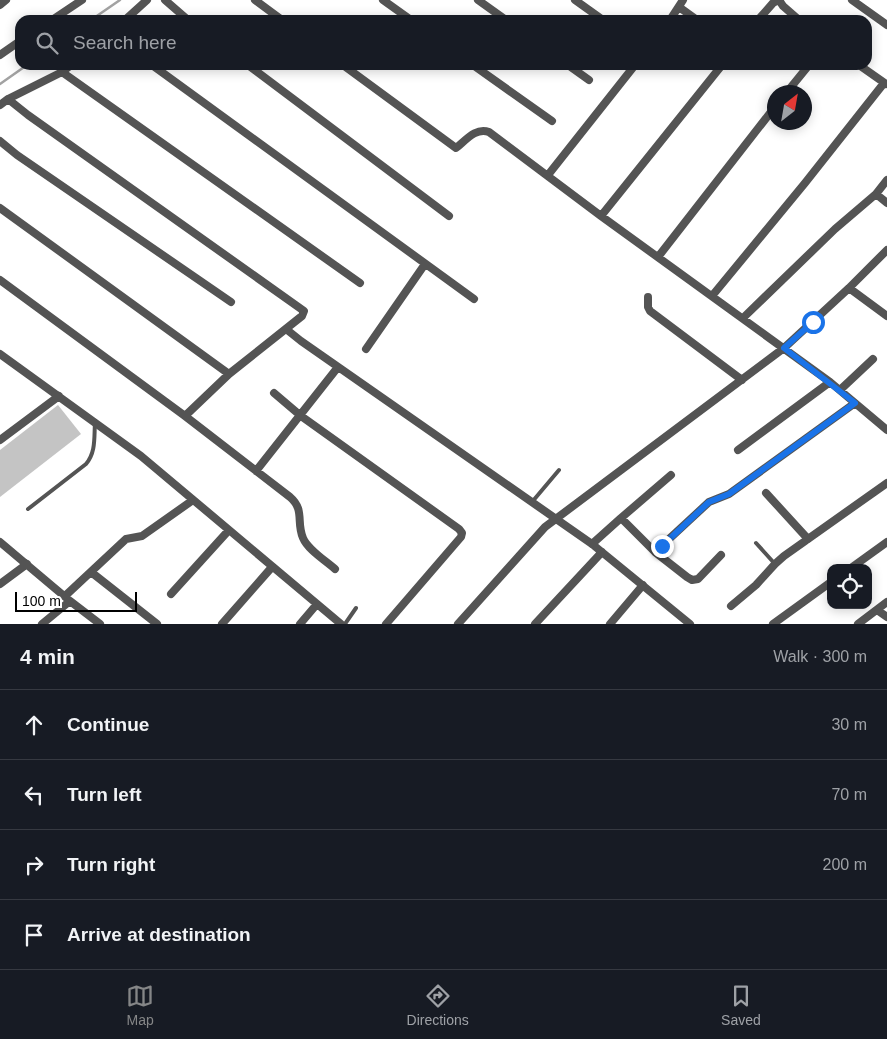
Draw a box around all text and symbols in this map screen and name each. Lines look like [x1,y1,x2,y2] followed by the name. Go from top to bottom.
[15,15,872,70] search box
[33,29,61,57] icon: search
[73,32,177,53] text: Search here
[767,85,812,130] north arrow
[802,311,825,334] route start
[651,535,674,558] route end
[827,564,872,609] map controls
[827,564,872,609] button: locate
[15,589,138,612] scale bar
[22,593,61,609] text: 100 m
[20,645,75,668] text: 4 min
[773,648,867,665] text: Walk · 300 m
[20,711,48,739] icon: ahead
[67,714,149,735] text: Continue
[831,716,867,733] text: 30 m
[20,781,48,809] icon: left
[67,784,142,805] text: Turn left
[831,786,867,803] text: 70 m
[20,851,48,879] icon: right
[67,854,155,875] text: Turn right
[823,856,867,873] text: 200 m
[20,921,48,949] icon: arrive
[67,924,251,945] text: Arrive at destination
[126,982,154,1028] tab: Map
[407,982,469,1028] tab: Directions
[721,982,761,1028] tab: Saved

